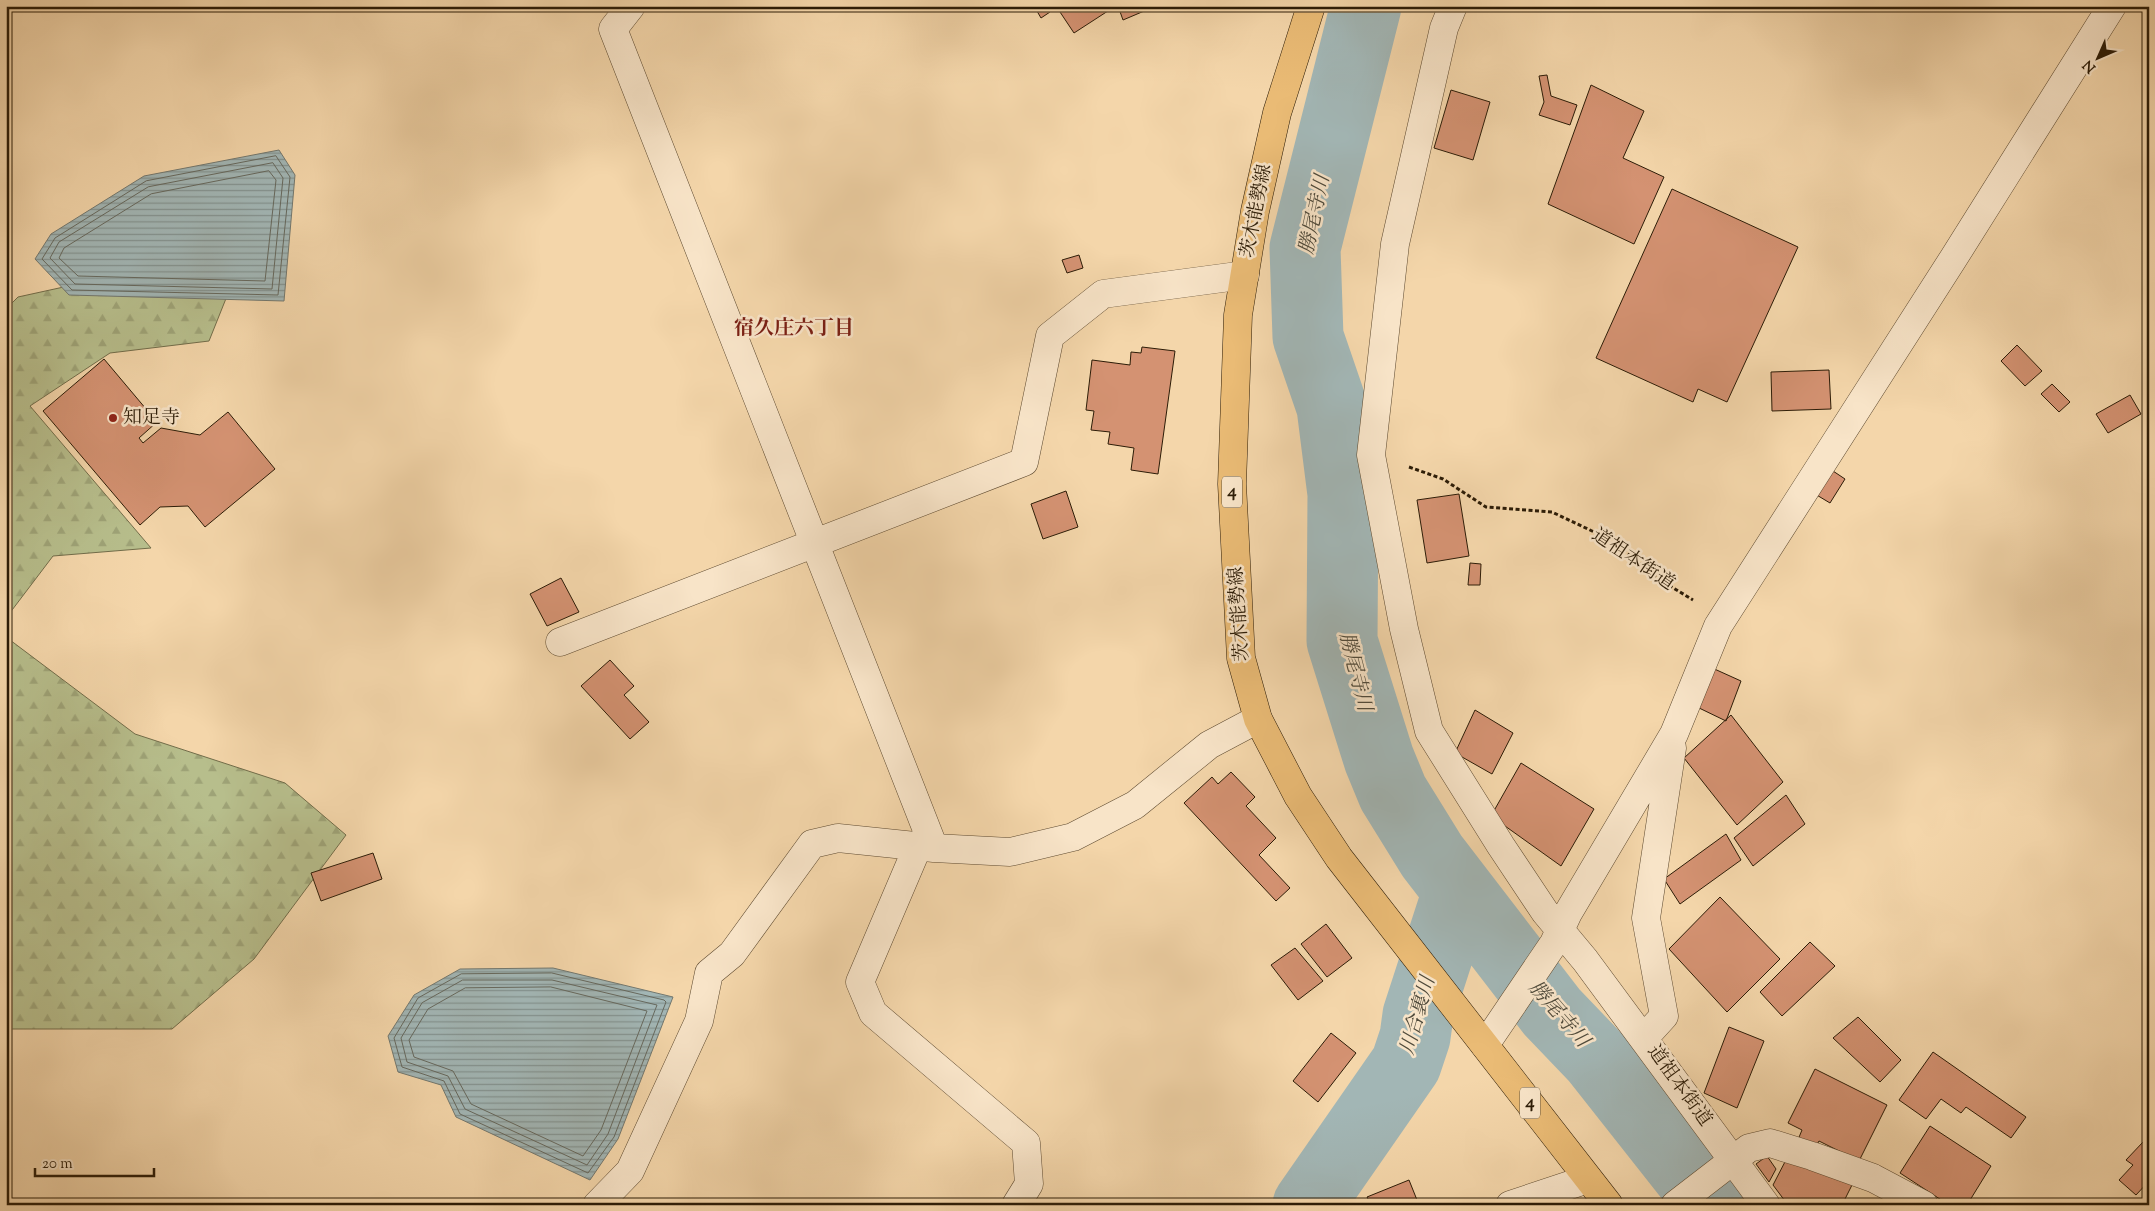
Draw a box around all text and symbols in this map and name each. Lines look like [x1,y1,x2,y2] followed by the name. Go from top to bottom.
[2072,32,2122,82] north arrow
[2079,55,2101,77] text: N
[1235,162,1279,260] street label: 茨木能勢線
[1294,171,1339,257] water label: 勝尾寺川
[734,315,854,344] district label: 宿久庄六丁目
[123,405,180,432] place label: 知足寺
[107,412,119,424] marker: 知足寺
[1222,477,1242,508] road number: 4
[1586,522,1680,598] street label: 道祖本街道
[1223,566,1257,662] street label: 茨木能勢線
[1330,630,1378,716] water label: 勝尾寺川
[1394,972,1445,1058] water label: 川合裏川
[1521,975,1596,1056] water label: 勝尾寺川
[1640,1040,1718,1132] street label: 道祖本街道
[1520,1088,1540,1118] road number: 4
[35,1146,154,1178] scale bar
[42,1154,73,1175] text: 20 m

